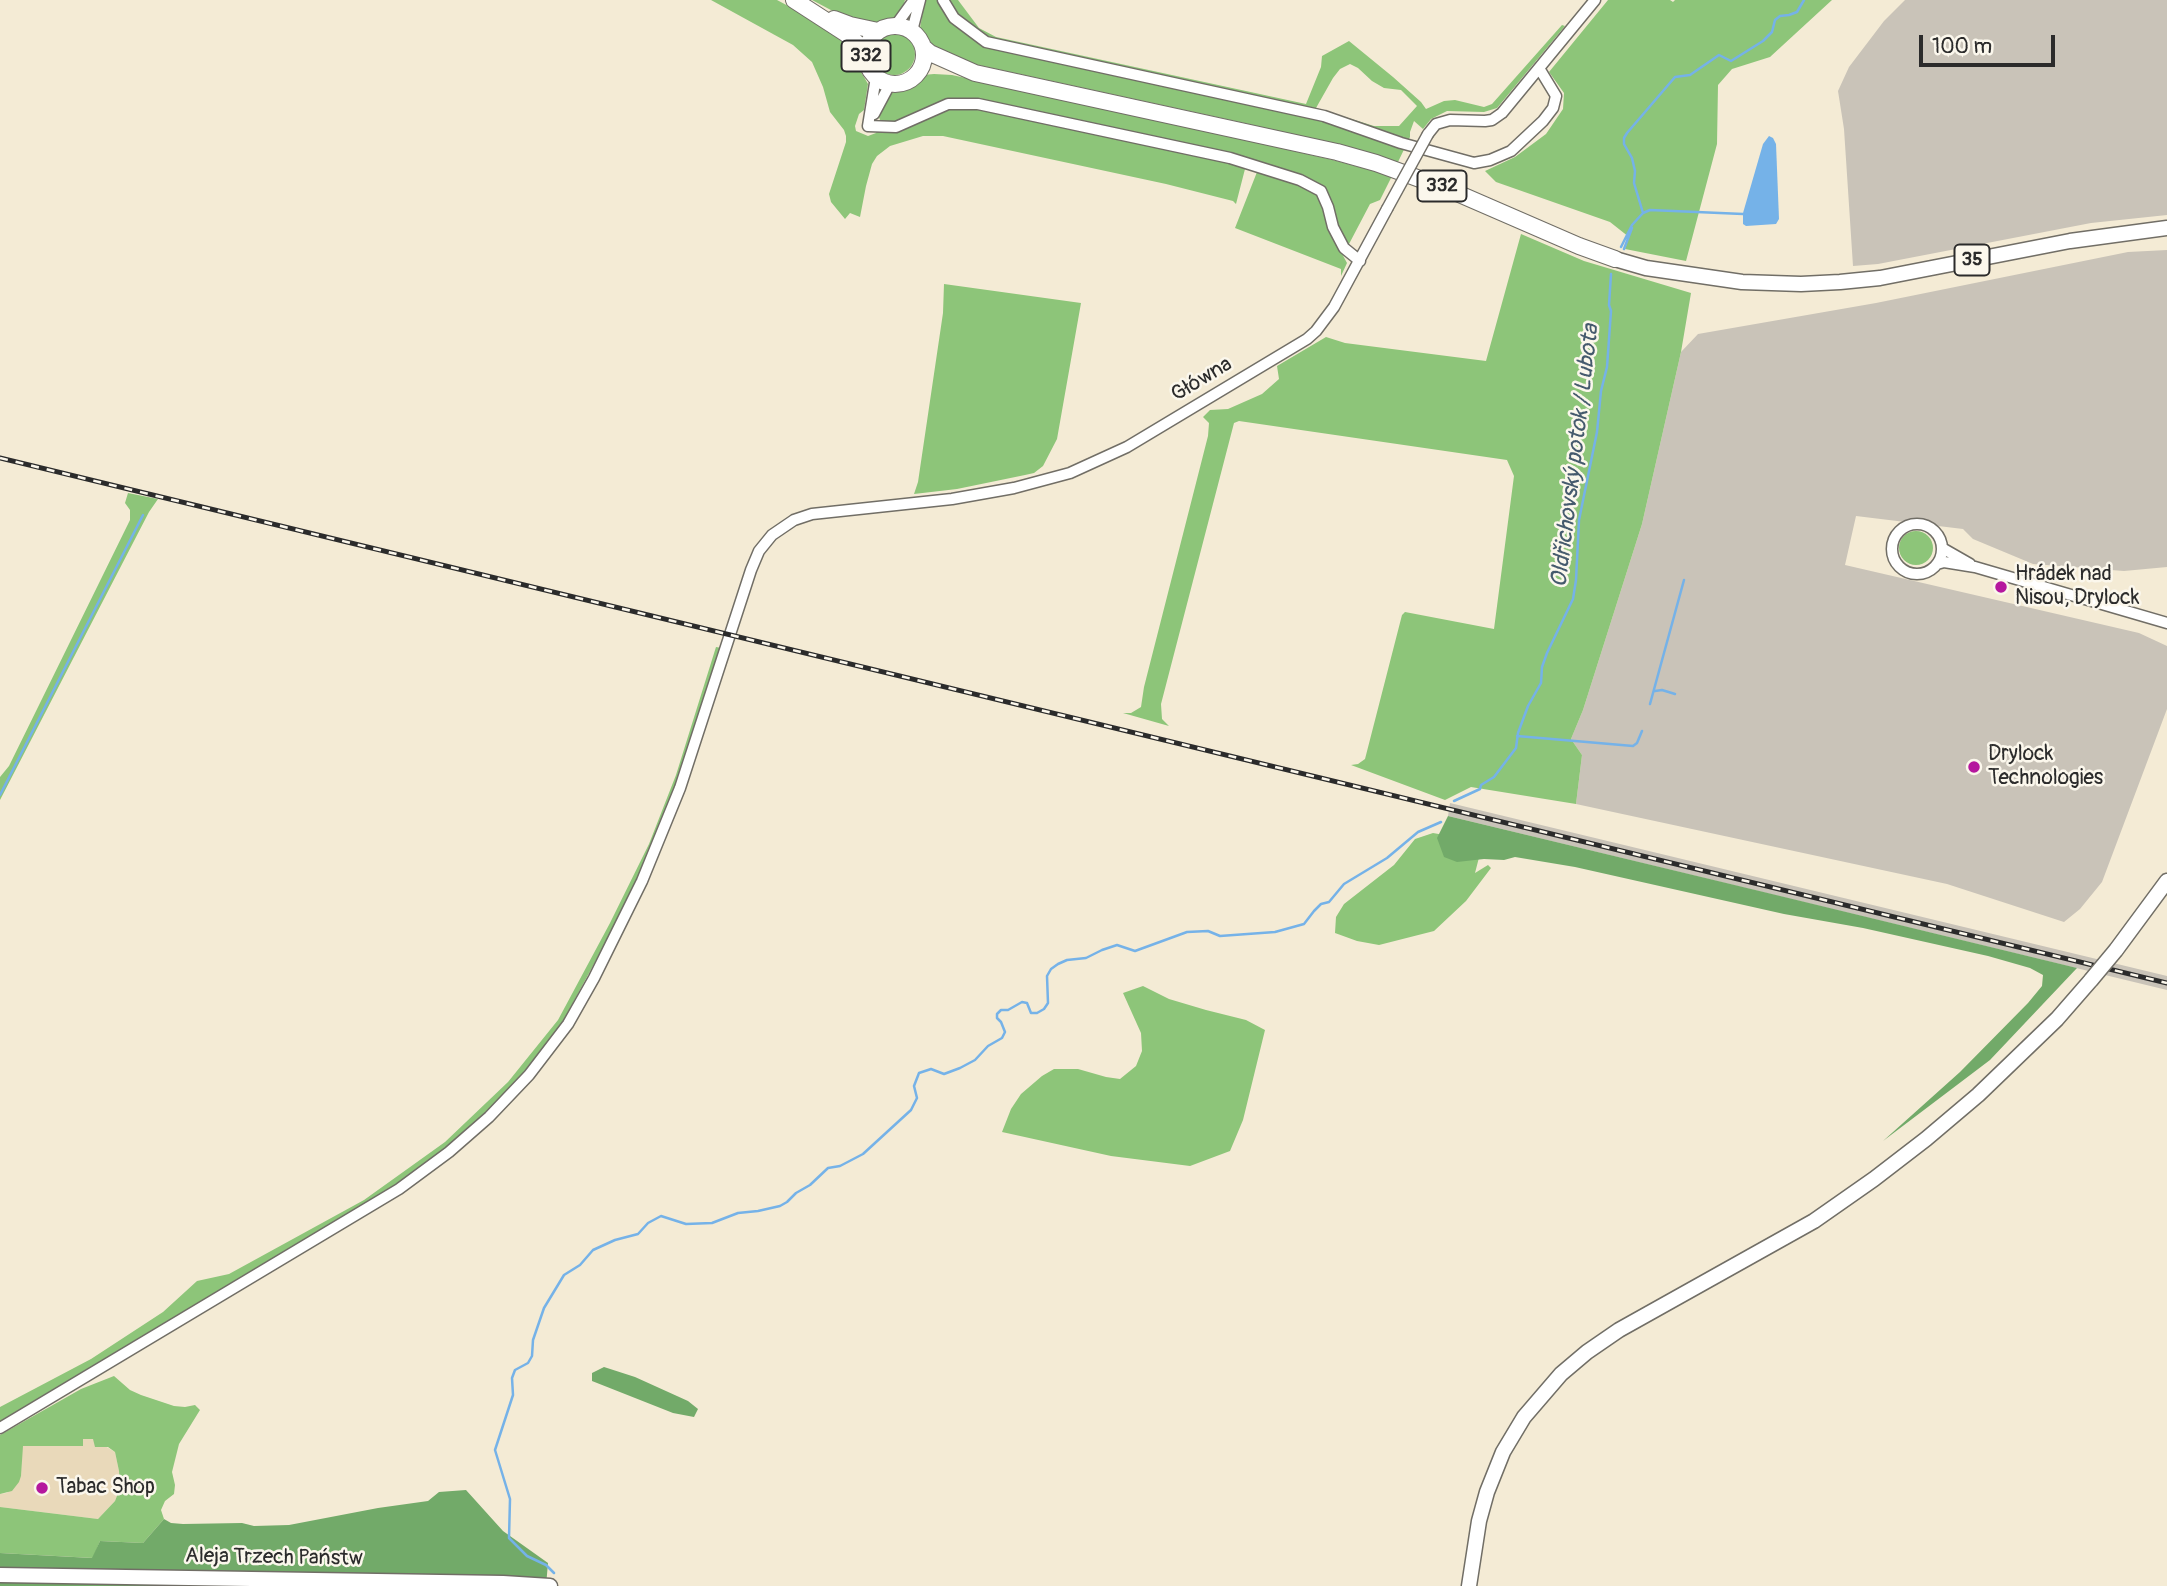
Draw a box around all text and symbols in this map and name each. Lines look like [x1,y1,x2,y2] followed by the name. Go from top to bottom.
[1922,21,2058,65] scale bar
[1932,33,1992,60] text: 100 m
[842,40,890,72] road number: 332
[1418,170,1466,202] road number: 332
[1954,244,1990,276] road number: 35
[1546,323,1606,589] water label: Oldřichovský potok / Lubota
[1167,352,1237,408] street label: Główna
[2015,562,2139,612] place label: Hrádek nad Nisou, Drylock
[1993,579,2009,595] marker: Hrádek nad Nisou, Drylock
[1988,742,2103,792] place label: Drylock Technologies
[1966,759,1982,775] marker: Drylock Technologies
[56,1475,155,1501] place label: Tabac Shop
[34,1480,50,1496] marker: Tabac Shop
[185,1544,363,1572] street label: Aleja Trzech Państw

